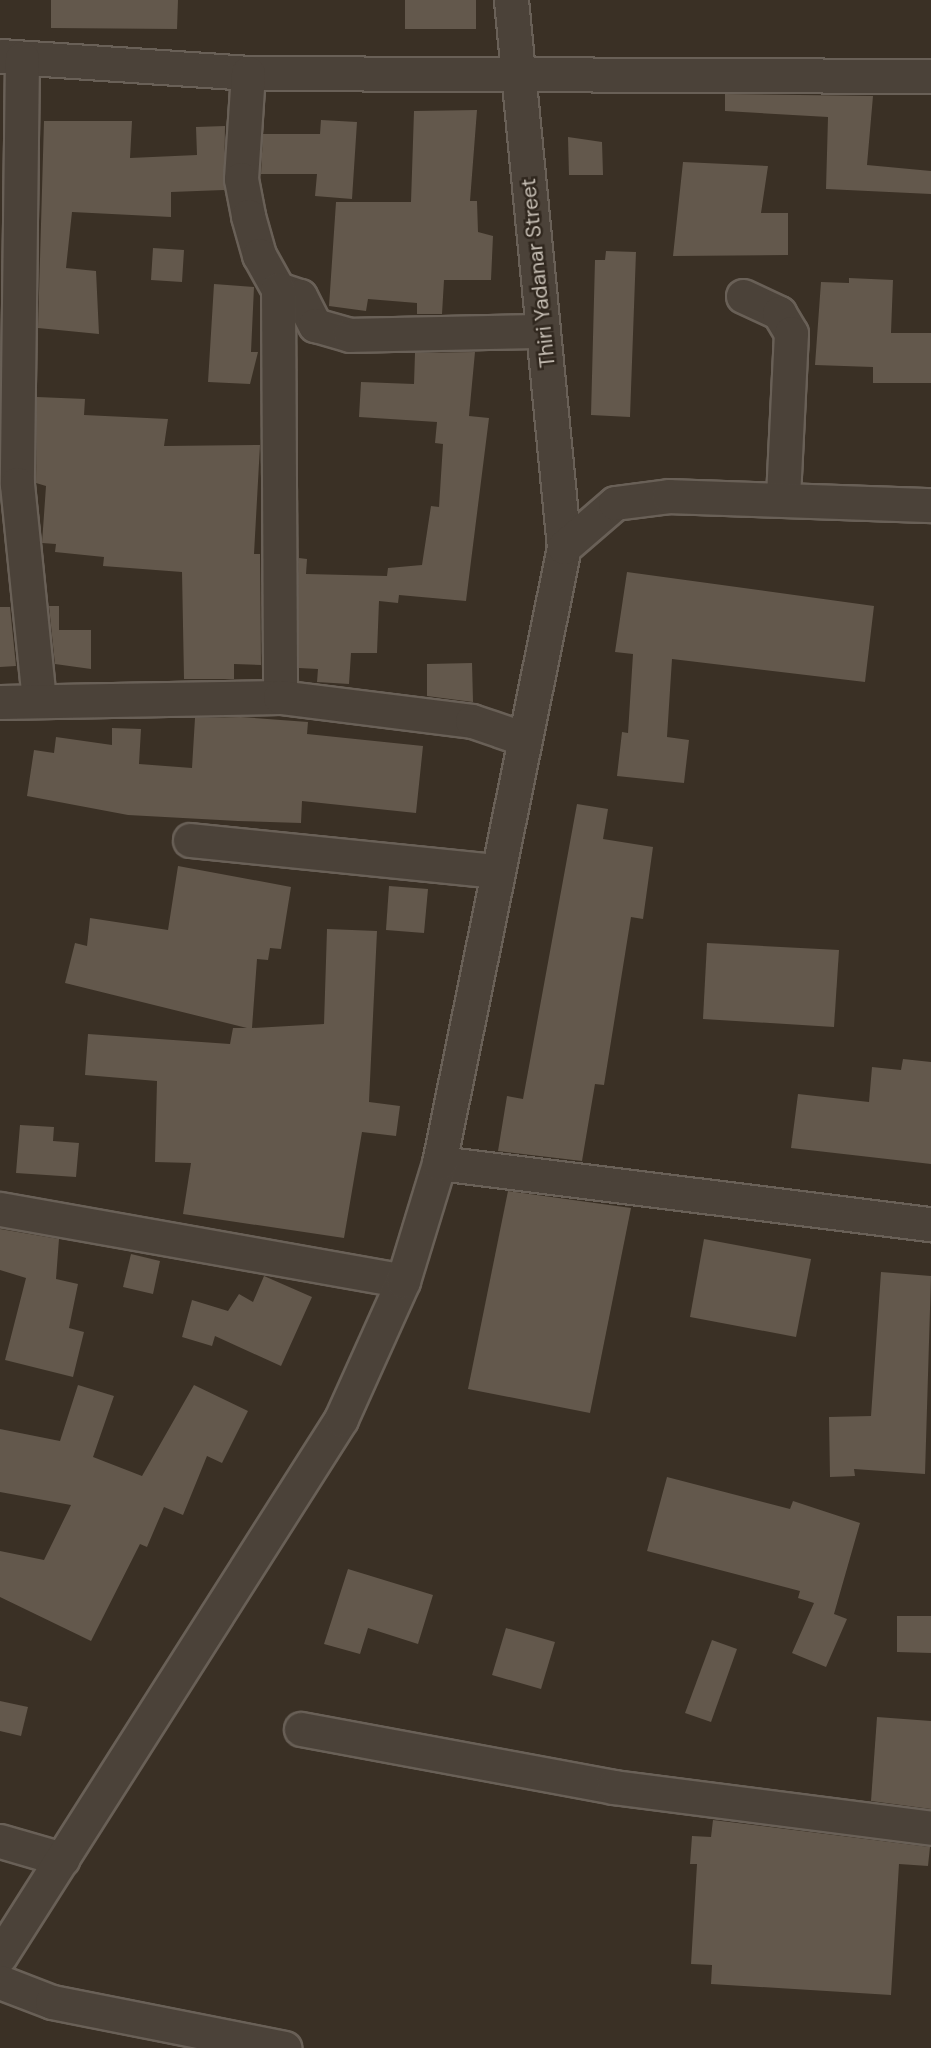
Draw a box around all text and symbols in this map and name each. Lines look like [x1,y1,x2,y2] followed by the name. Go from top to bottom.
[516,177,560,369] street label: Thiri Yadanar Street

